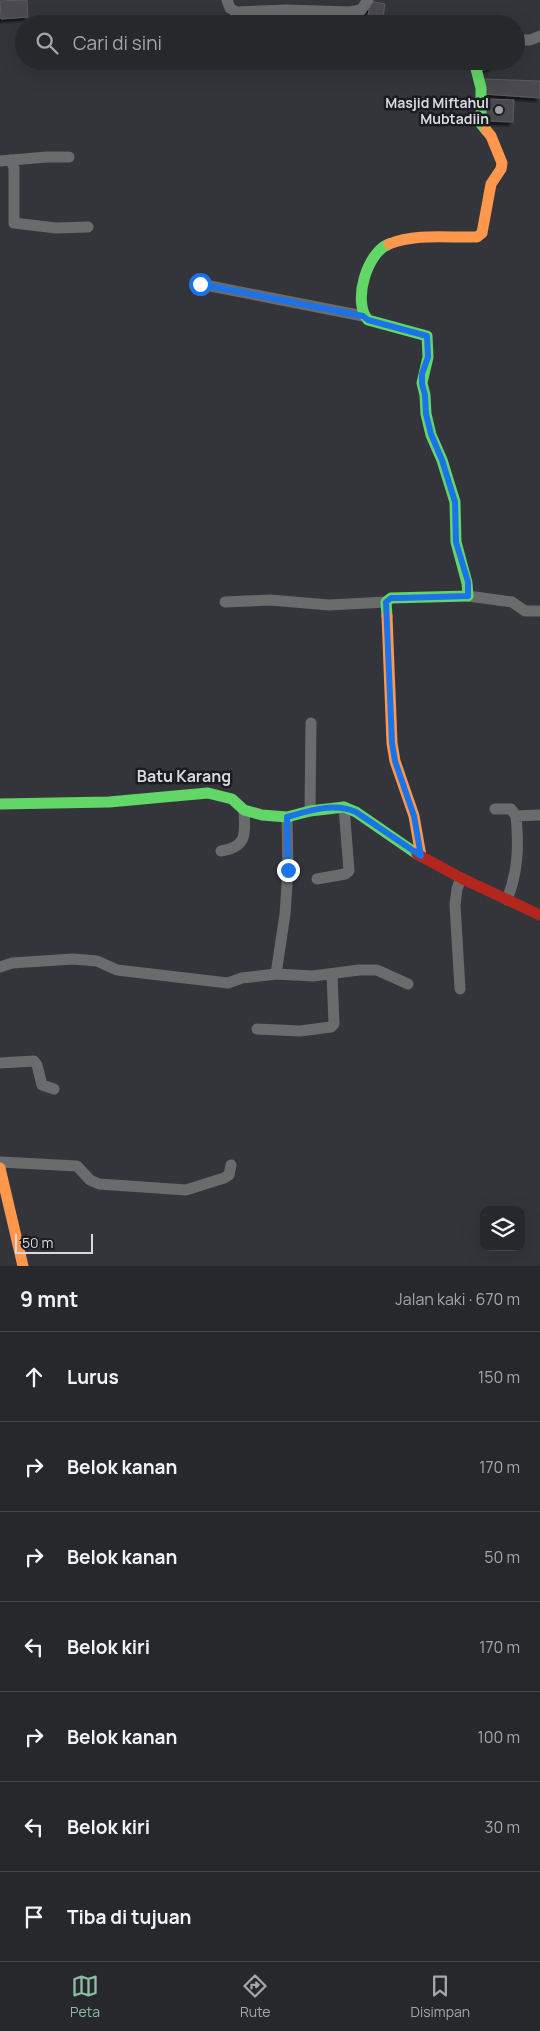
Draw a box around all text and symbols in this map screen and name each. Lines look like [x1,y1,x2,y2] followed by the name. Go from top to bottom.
[15,15,525,70] search box
[33,29,61,57] icon: search
[73,30,162,56] text: Cari di sini
[385,93,489,128] place label: Masjid Miftahul Mubtadiin
[493,104,505,116] marker: Masjid Miftahul Mubtadiin
[189,273,212,296] route start
[137,765,231,787] district label: Batu Karang
[277,859,300,882] route end
[480,1206,525,1251] map controls
[480,1206,525,1251] button: layers
[15,1231,92,1254] scale bar
[22,1233,53,1252] text: 50 m
[20,1285,78,1313] text: 9 mnt
[395,1288,520,1310] text: Jalan kaki · 670 m
[20,1363,48,1391] icon: ahead
[67,1364,119,1390] text: Lurus
[478,1366,520,1388] text: 150 m
[20,1453,48,1481] icon: right
[67,1454,177,1480] text: Belok kanan
[479,1456,520,1478] text: 170 m
[20,1543,48,1571] icon: right
[67,1544,177,1570] text: Belok kanan
[484,1546,520,1568] text: 50 m
[20,1633,48,1661] icon: left
[67,1634,150,1660] text: Belok kiri
[479,1636,520,1658] text: 170 m
[20,1723,48,1751] icon: right
[67,1724,177,1750] text: Belok kanan
[477,1726,520,1748] text: 100 m
[20,1813,48,1841] icon: left
[67,1814,150,1840] text: Belok kiri
[485,1816,520,1838] text: 30 m
[20,1903,48,1931] icon: arrive
[67,1904,191,1930] text: Tiba di tujuan
[70,1972,100,2021] tab: Peta
[240,1972,271,2021] tab: Rute
[410,1972,470,2021] tab: Disimpan

